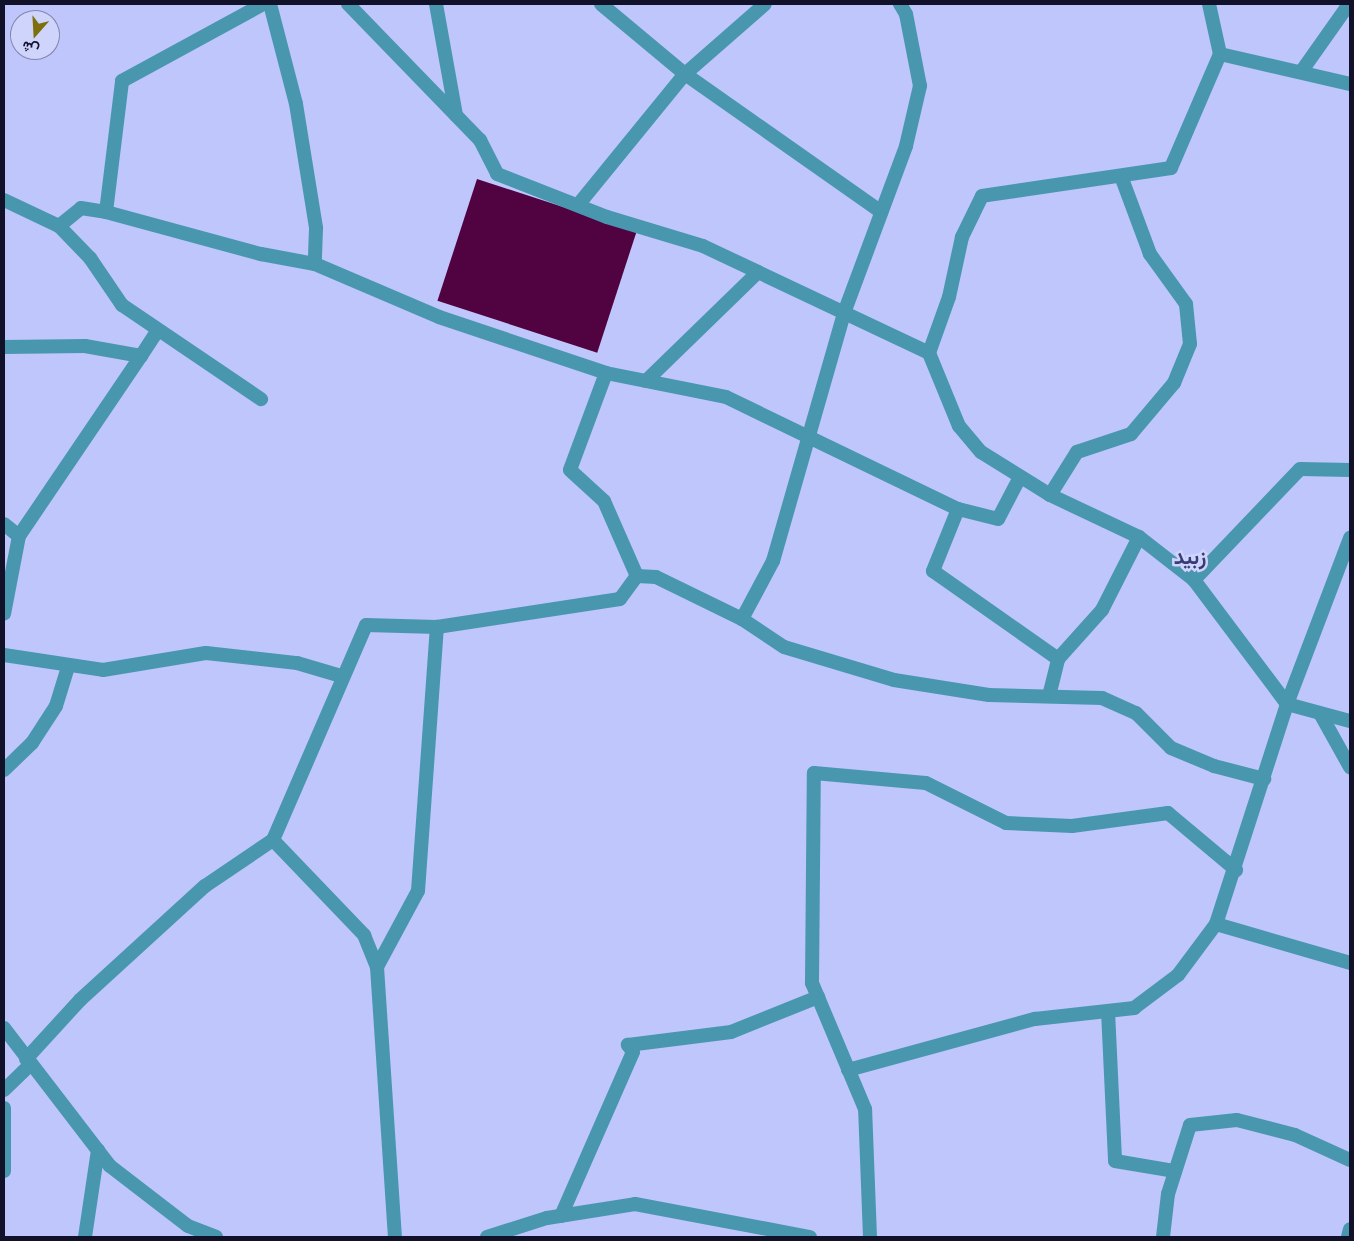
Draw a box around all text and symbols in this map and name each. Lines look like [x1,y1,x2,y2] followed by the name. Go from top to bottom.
[10,10,60,60] north arrow
[19,36,42,60] text: ش
[1174,544,1206,570] district label: زبيد

